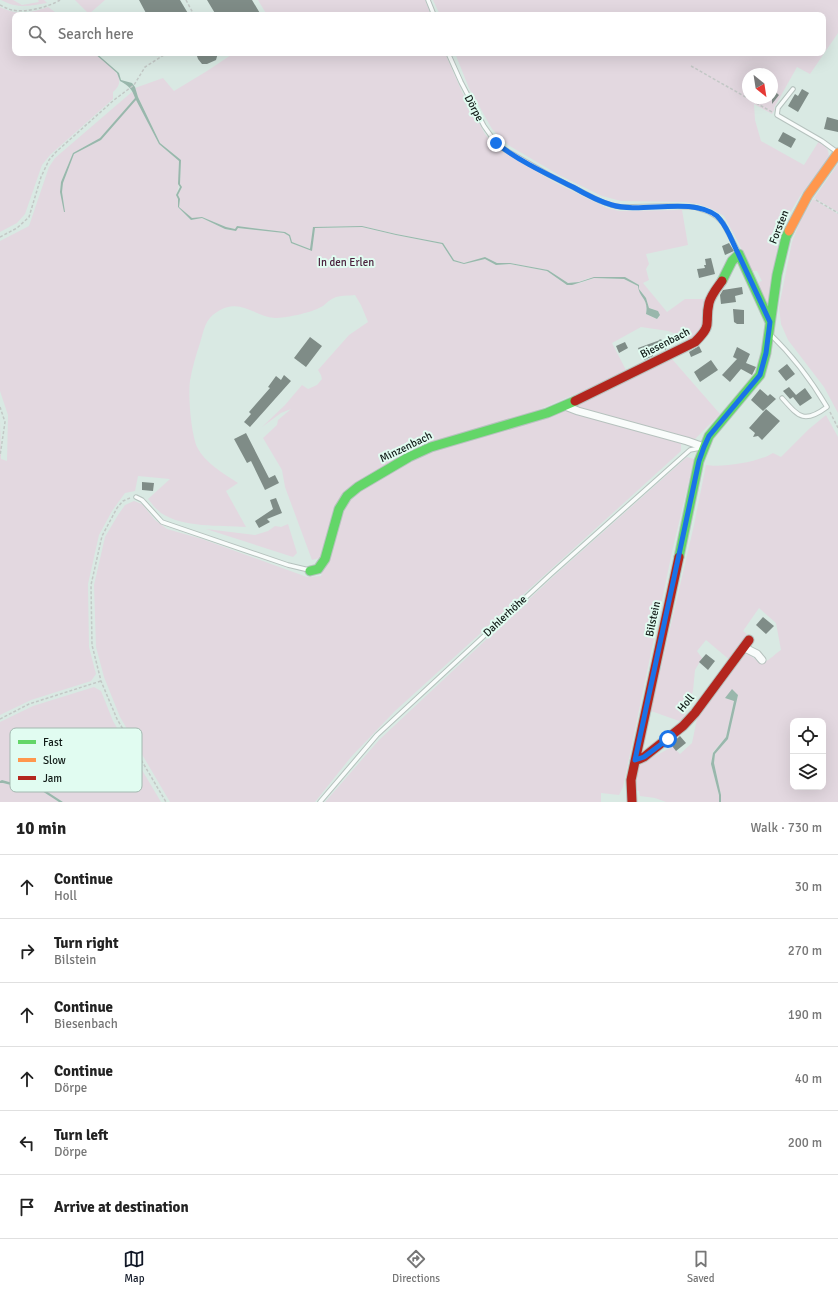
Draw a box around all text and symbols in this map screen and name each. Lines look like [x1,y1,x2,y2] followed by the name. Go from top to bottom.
[12,12,826,56] search box
[26,23,48,45] icon: search
[58,25,134,43] text: Search here
[742,68,778,104] north arrow
[462,92,486,124] street label: Dörpe
[487,134,505,152] route end
[766,208,792,246] street label: Forsten
[318,256,374,269] park label: In den Erlen
[638,325,692,361] street label: Biesenbach
[378,429,434,465] street label: Minzenbach
[481,593,529,639] street label: Dahlerhöhe
[643,600,663,638] street label: Bilstein
[675,691,697,715] street label: Holl
[790,718,826,790] map controls
[790,718,826,754] button: locate
[10,728,142,792] legend
[659,730,677,748] route start
[43,736,63,749] text: Fast
[43,754,66,767] text: Slow
[790,754,826,790] button: layers
[43,772,62,785] text: Jam
[16,818,66,839] text: 10 min
[751,820,822,836] text: Walk · 730 m
[54,870,113,888] text: Continue
[16,876,38,898] icon: ahead
[795,879,822,895] text: 30 m
[54,888,77,904] text: Holl
[54,934,119,952] text: Turn right
[16,940,38,962] icon: right
[788,943,822,959] text: 270 m
[54,952,96,968] text: Bilstein
[54,998,113,1016] text: Continue
[16,1004,38,1026] icon: ahead
[788,1007,822,1023] text: 190 m
[54,1016,118,1032] text: Biesenbach
[54,1062,113,1080] text: Continue
[16,1068,38,1090] icon: ahead
[795,1071,822,1087] text: 40 m
[54,1080,87,1096] text: Dörpe
[54,1126,108,1144] text: Turn left
[16,1132,38,1154] icon: left
[788,1135,822,1151] text: 200 m
[54,1144,87,1160] text: Dörpe
[16,1196,38,1218] icon: arrive
[54,1198,189,1216] text: Arrive at destination
[123,1248,145,1285] tab: Map
[392,1248,440,1285] tab: Directions
[687,1248,715,1285] tab: Saved

